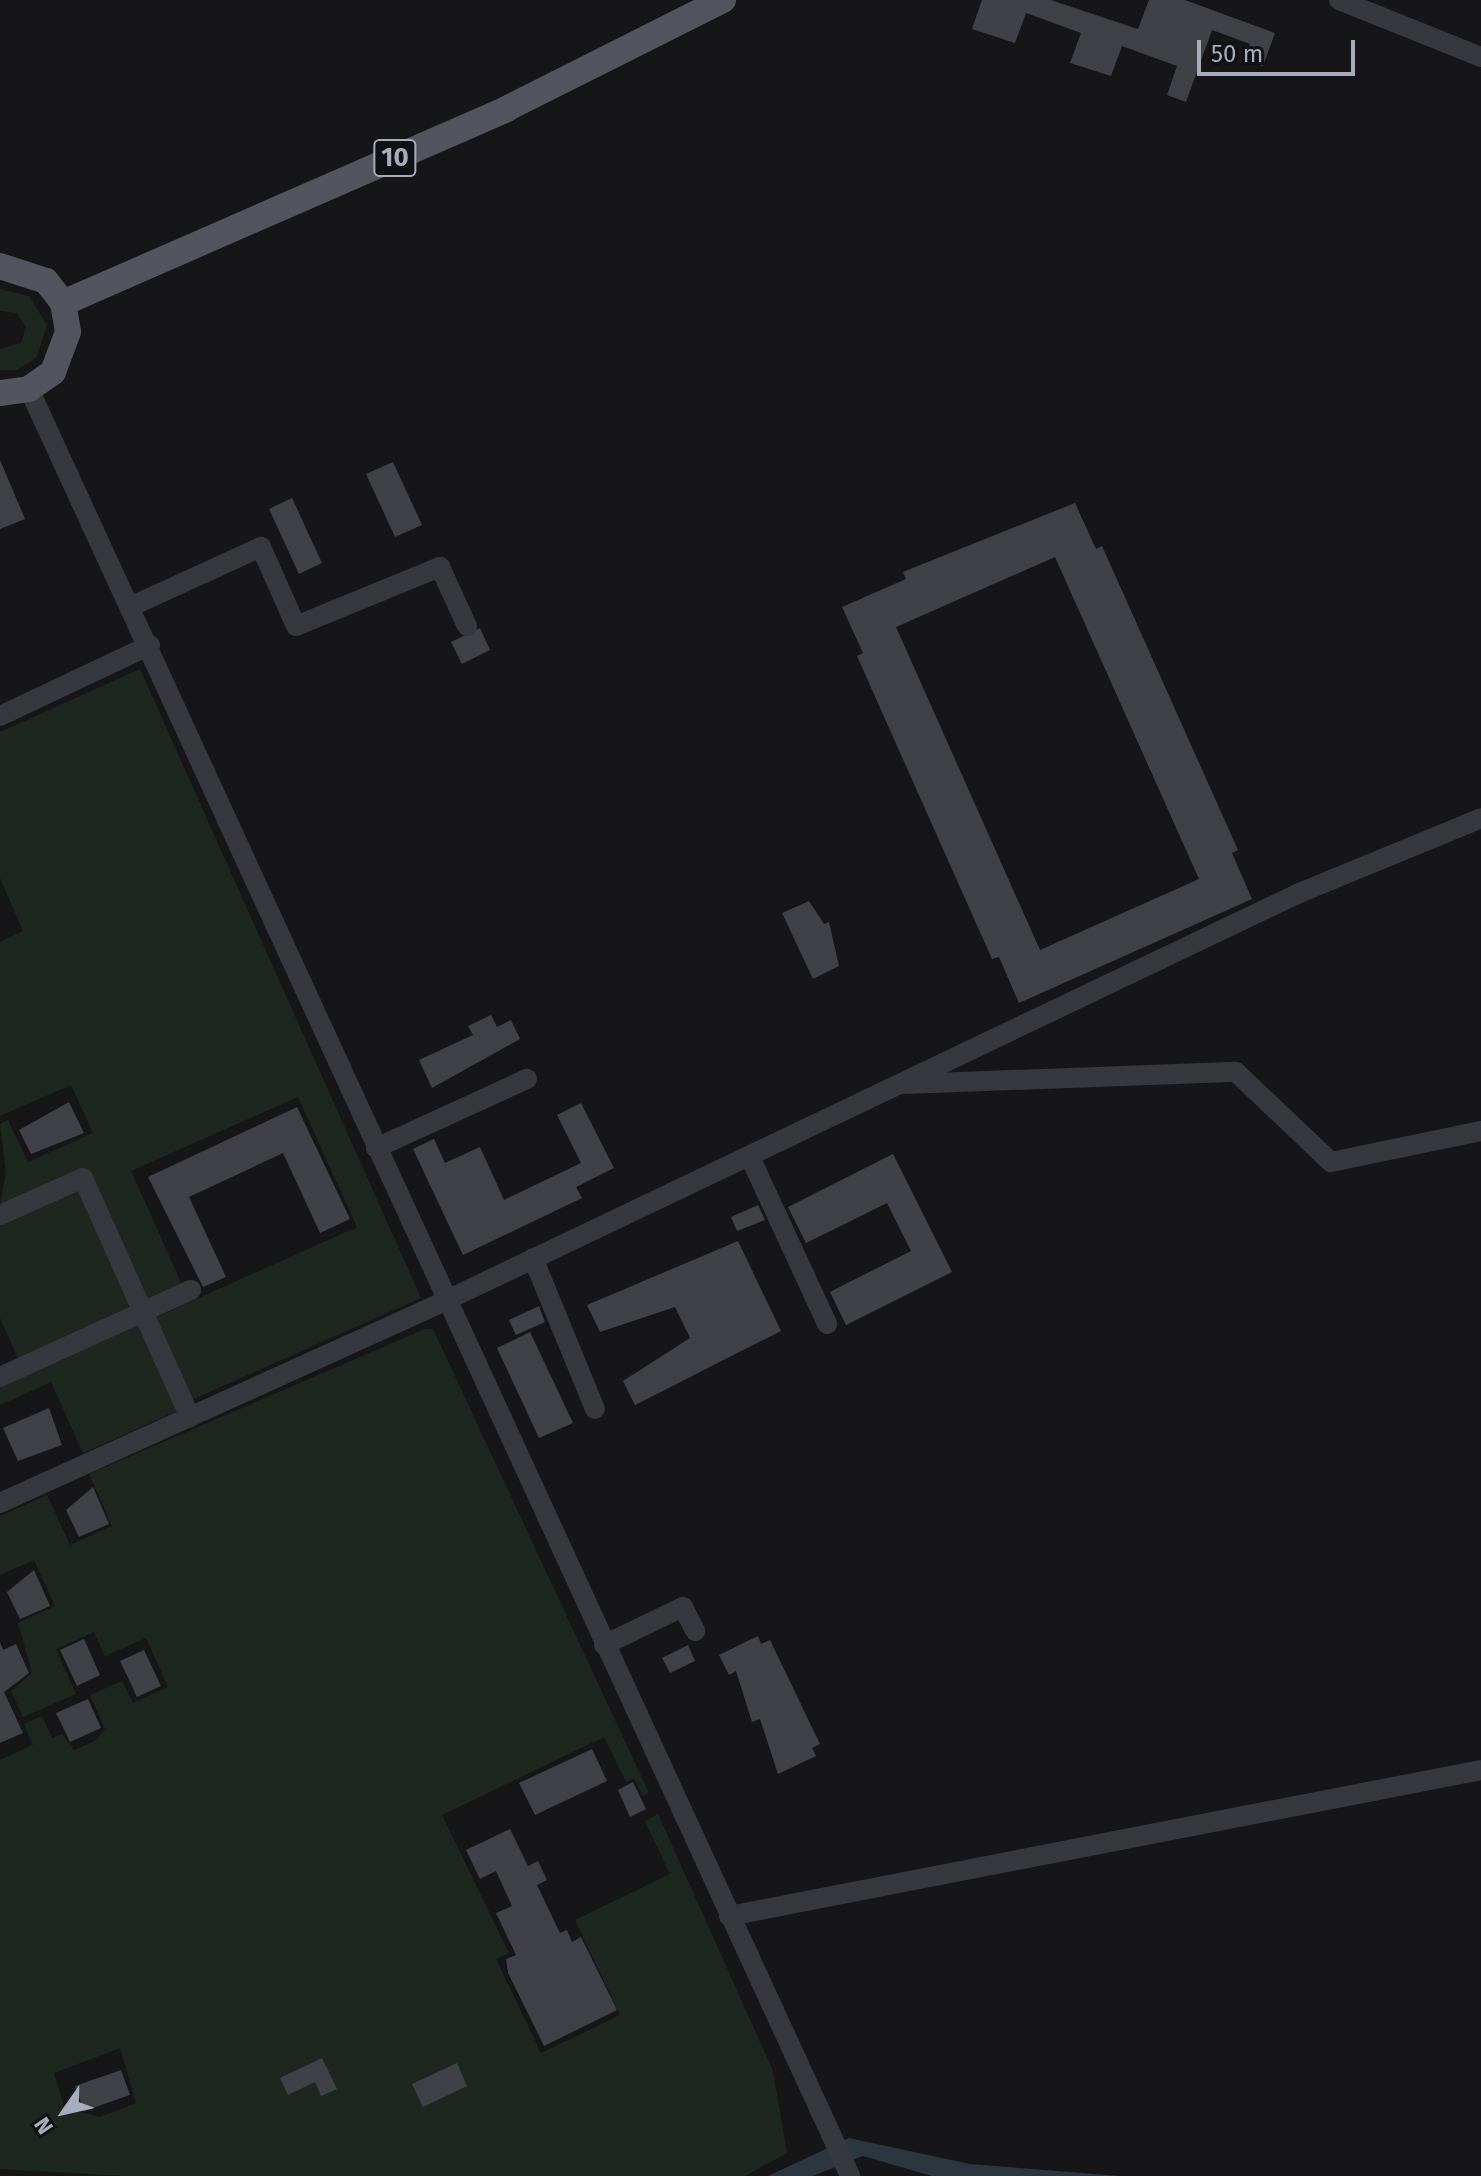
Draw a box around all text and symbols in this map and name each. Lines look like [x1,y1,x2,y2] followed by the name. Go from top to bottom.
[1201,24,1359,74] scale bar
[1211,40,1263,68] text: 50 m
[373,136,417,180] road number: 10
[24,2072,104,2152] north arrow
[28,2112,59,2139] text: N

